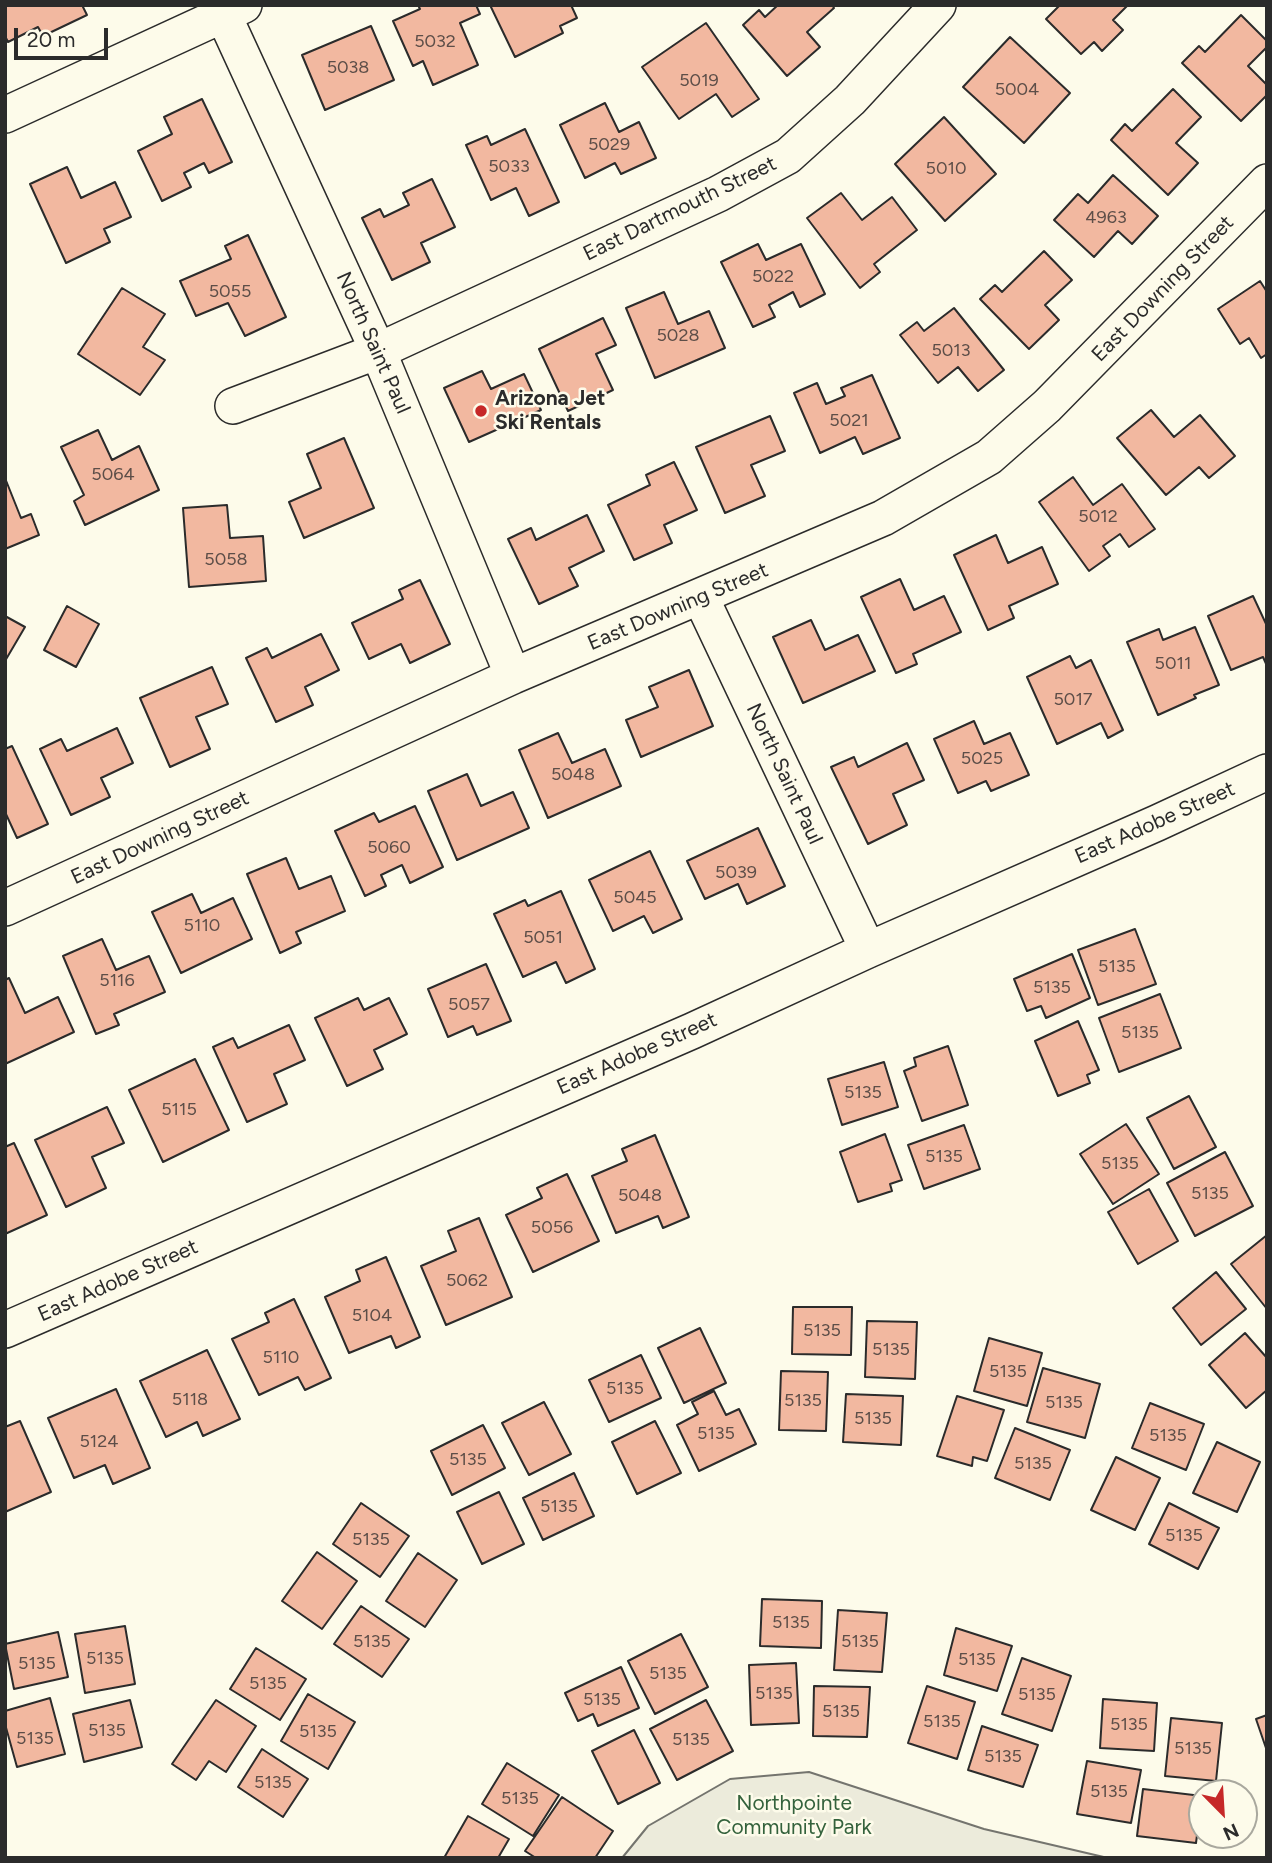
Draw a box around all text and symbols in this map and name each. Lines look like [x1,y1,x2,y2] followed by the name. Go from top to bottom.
[18,14,112,58] scale bar
[27,27,75,52] text: 20 m
[414,31,456,53] house number: 5032
[327,57,369,79] house number: 5038
[679,70,719,92] house number: 5019
[995,79,1039,101] house number: 5004
[588,134,630,156] house number: 5029
[579,151,781,267] street label: East Dartmouth Street
[488,156,530,178] house number: 5033
[926,158,966,180] house number: 5010
[1085,207,1127,229] house number: 4963
[1087,211,1239,367] street label: East Downing Street
[752,266,794,288] house number: 5022
[330,268,416,418] street label: North Saint Paul
[209,281,251,303] house number: 5055
[656,325,700,347] house number: 5028
[931,340,971,362] house number: 5013
[495,386,605,436] place label: Arizona Jet Ski Rentals
[473,403,489,419] marker: Arizona Jet Ski Rentals
[829,410,869,432] house number: 5021
[91,464,135,486] house number: 5064
[1078,506,1118,528] house number: 5012
[204,549,248,571] house number: 5058
[584,558,772,656] street label: East Downing Street
[1155,653,1191,675] house number: 5011
[1054,689,1092,711] house number: 5017
[740,699,828,849] street label: North Saint Paul
[961,748,1003,770] house number: 5025
[551,764,595,786] house number: 5048
[1071,776,1239,870] street label: East Adobe Street
[67,786,253,890] street label: East Downing Street
[367,837,411,859] house number: 5060
[715,862,757,884] house number: 5039
[613,887,657,909] house number: 5045
[184,915,220,937] house number: 5110
[523,927,563,949] house number: 5051
[1098,956,1136,978] house number: 5135
[99,970,135,992] house number: 5116
[1033,977,1071,999] house number: 5135
[448,994,490,1016] house number: 5057
[553,1007,721,1101] street label: East Adobe Street
[1121,1022,1159,1044] house number: 5135
[844,1082,882,1104] house number: 5135
[161,1099,197,1121] house number: 5115
[925,1146,963,1168] house number: 5135
[1101,1153,1139,1175] house number: 5135
[1191,1183,1229,1205] house number: 5135
[618,1185,662,1207] house number: 5048
[531,1217,573,1239] house number: 5056
[34,1234,202,1328] street label: East Adobe Street
[446,1270,488,1292] house number: 5062
[352,1305,392,1327] house number: 5104
[803,1320,841,1342] house number: 5135
[872,1339,910,1361] house number: 5135
[263,1347,299,1369] house number: 5110
[989,1361,1027,1383] house number: 5135
[606,1378,644,1400] house number: 5135
[172,1389,208,1411] house number: 5118
[784,1390,822,1412] house number: 5135
[1045,1392,1083,1414] house number: 5135
[854,1408,892,1430] house number: 5135
[697,1423,735,1445] house number: 5135
[1149,1425,1187,1447] house number: 5135
[79,1431,119,1453] house number: 5124
[449,1449,487,1471] house number: 5135
[1014,1453,1052,1475] house number: 5135
[540,1496,578,1518] house number: 5135
[1165,1525,1203,1547] house number: 5135
[352,1529,390,1551] house number: 5135
[772,1612,810,1634] house number: 5135
[353,1631,391,1653] house number: 5135
[841,1631,879,1653] house number: 5135
[86,1648,124,1670] house number: 5135
[958,1649,996,1671] house number: 5135
[18,1653,56,1675] house number: 5135
[649,1663,687,1685] house number: 5135
[249,1673,287,1695] house number: 5135
[755,1683,793,1705] house number: 5135
[1018,1684,1056,1706] house number: 5135
[583,1689,621,1711] house number: 5135
[822,1701,860,1723] house number: 5135
[923,1711,961,1733] house number: 5135
[1110,1714,1148,1736] house number: 5135
[88,1720,126,1742] house number: 5135
[299,1721,337,1743] house number: 5135
[16,1728,54,1750] house number: 5135
[672,1729,710,1751] house number: 5135
[1174,1738,1212,1760] house number: 5135
[984,1746,1022,1768] house number: 5135
[254,1772,292,1794] house number: 5135
[1188,1779,1258,1849] north arrow
[1090,1781,1128,1803] house number: 5135
[501,1788,539,1810] house number: 5135
[716,1791,872,1841] park label: Northpointe Community Park
[1220,1818,1242,1845] text: N

